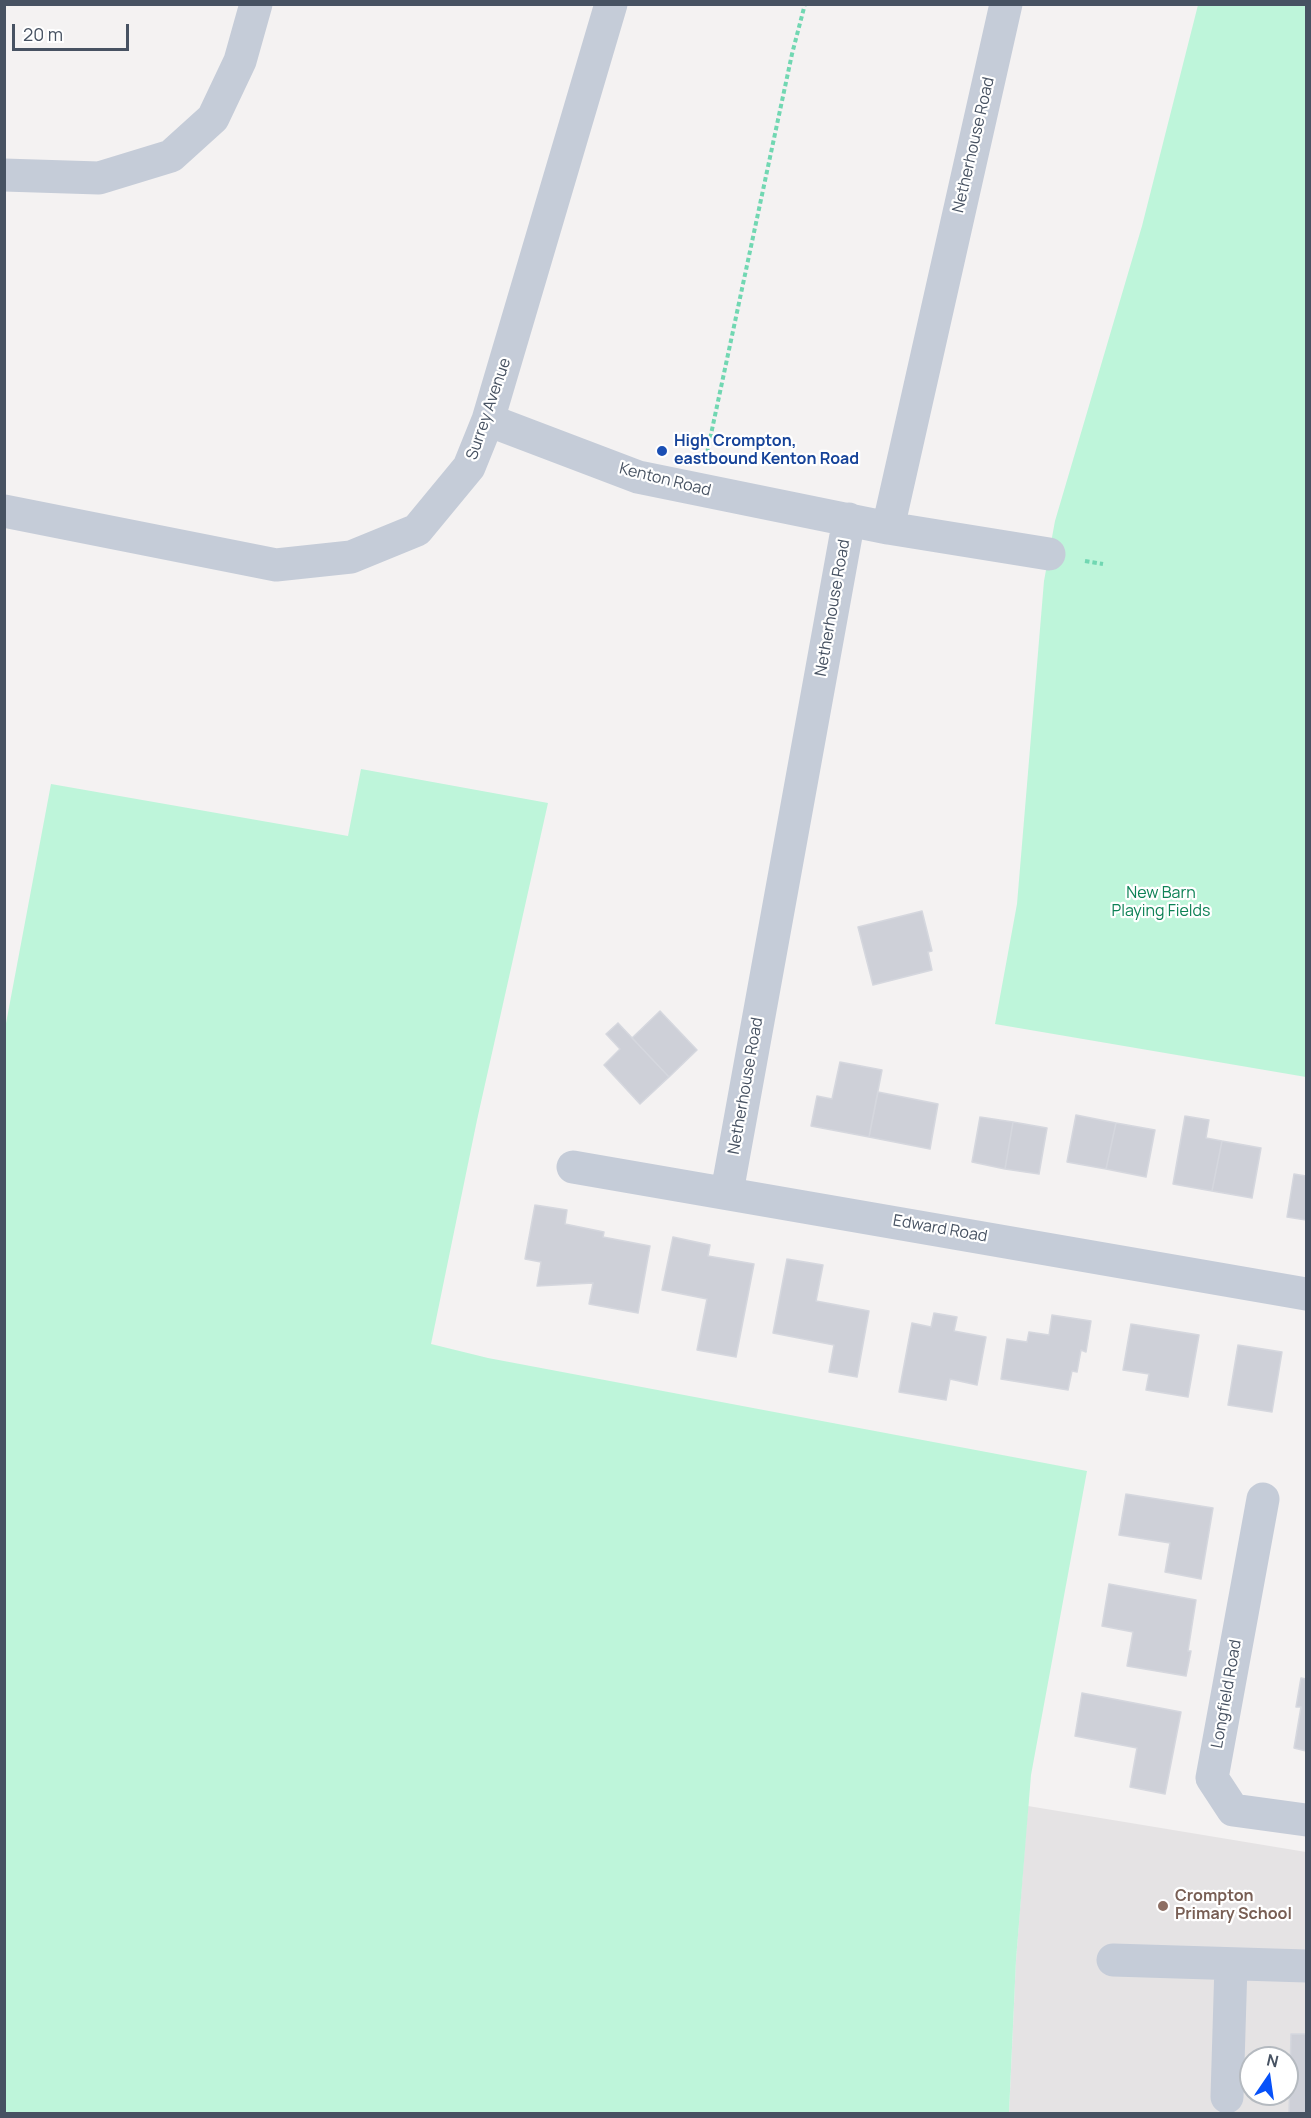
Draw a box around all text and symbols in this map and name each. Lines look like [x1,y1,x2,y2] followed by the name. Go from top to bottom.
[15,12,132,50] scale bar
[23,22,63,46] text: 20 m
[949,75,999,215] street label: Netherhouse Road
[463,356,515,462] street label: Surrey Avenue
[674,432,859,470] place label: High Crompton, eastbound Kenton Road
[655,444,669,458] marker: High Crompton, eastbound Kenton Road
[617,459,713,501] street label: Kenton Road
[812,538,854,678] street label: Netherhouse Road
[1112,884,1210,922] park label: New Barn Playing Fields
[725,1016,767,1156] street label: Netherhouse Road
[891,1211,989,1247] street label: Edward Road
[1208,1638,1246,1750] street label: Longfield Road
[1175,1887,1292,1925] place label: Crompton Primary School
[1156,1899,1170,1913] marker: Crompton Primary School
[1239,2046,1299,2106] north arrow
[1265,2048,1281,2072] text: N

